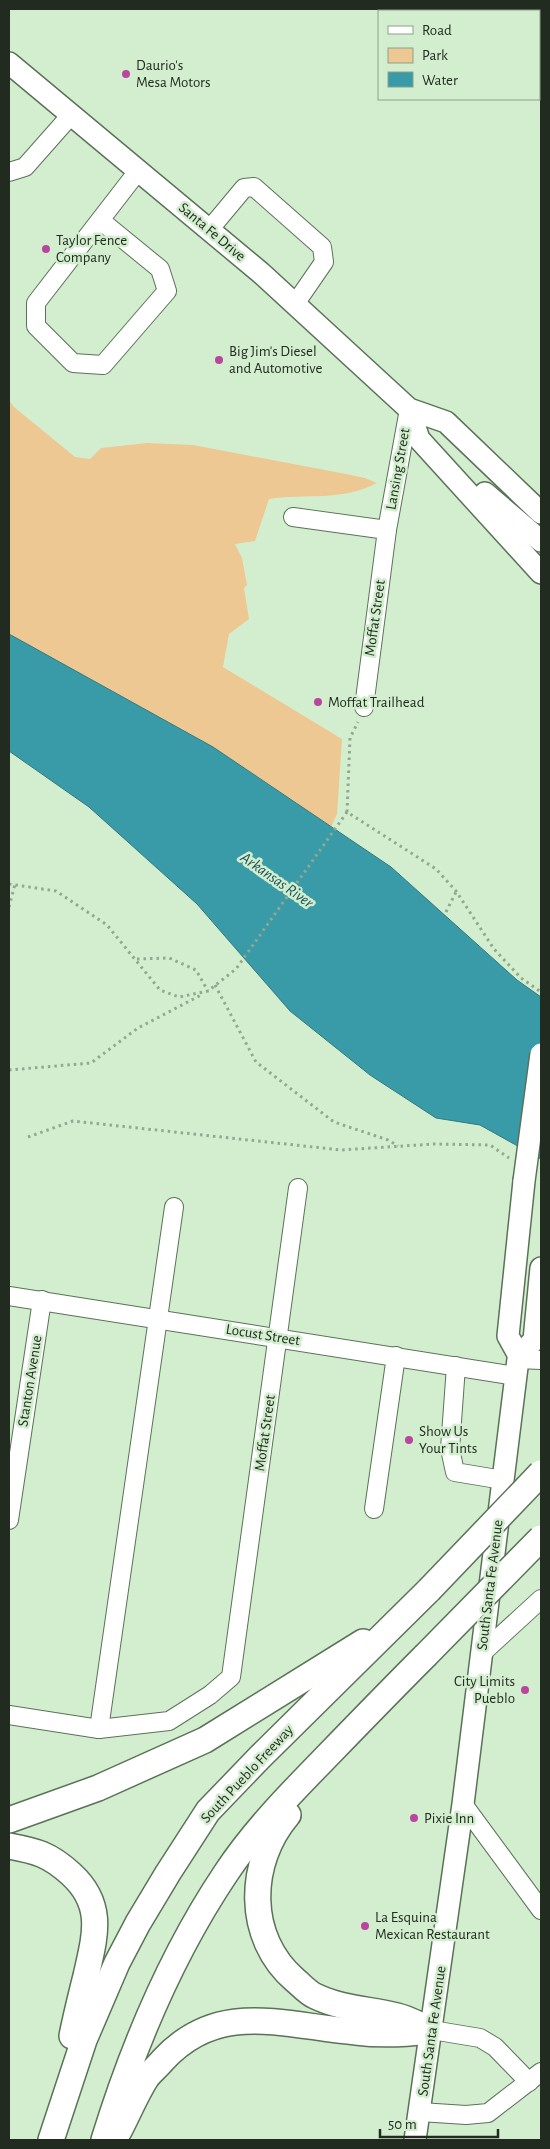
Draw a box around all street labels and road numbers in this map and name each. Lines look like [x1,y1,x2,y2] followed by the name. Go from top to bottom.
[176,200,248,264] street label: Santa Fe Drive
[383,427,413,511] street label: Lansing Street
[362,579,388,657] street label: Moffat Street
[225,1322,301,1348] street label: Locust Street
[15,1334,45,1428] street label: Stanton Avenue
[252,1394,278,1472] street label: Moffat Street
[475,1519,505,1651] street label: South Santa Fe Avenue
[198,1722,296,1826] street label: South Pueblo Freeway
[415,1965,449,2097] street label: South Santa Fe Avenue

